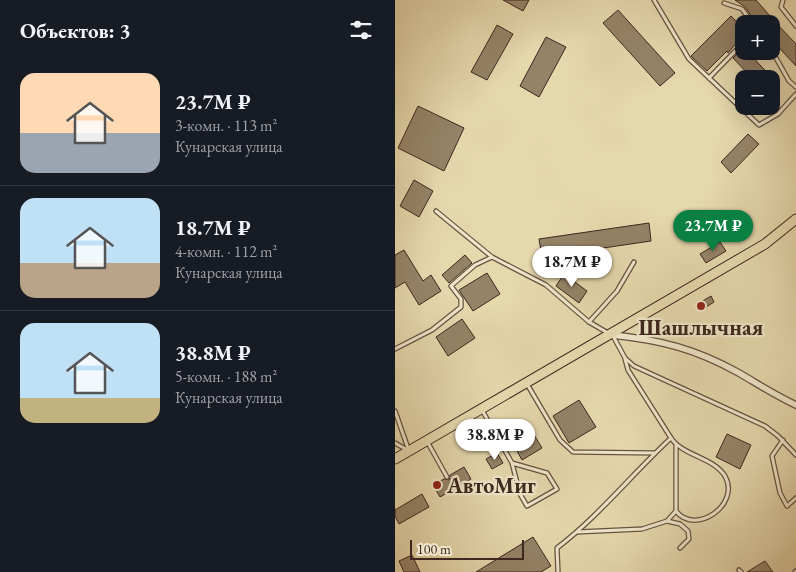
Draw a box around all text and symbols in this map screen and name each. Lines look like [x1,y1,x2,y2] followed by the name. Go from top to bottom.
[735,15,780,115] map controls
[735,15,780,60] button: +
[347,16,375,44] icon: filters
[20,17,131,44] text: Объектов: 3
[735,70,780,115] button: −
[175,88,251,115] text: 23.7M ₽
[60,93,120,153] icon: home
[175,115,277,136] text: 3-комн. · 113 m²
[175,136,283,157] text: Кунарская улица
[667,210,759,252] pin: 23.7M ₽
[175,214,251,241] text: 18.7M ₽
[684,215,742,236] text: 23.7M ₽
[60,218,120,278] icon: home
[175,241,277,262] text: 4-комн. · 112 m²
[526,246,618,288] pin: 18.7M ₽
[543,251,601,272] text: 18.7M ₽
[175,262,283,283] text: Кунарская улица
[695,300,707,312] marker: Шашлычная
[639,313,764,342] place label: Шашлычная
[175,339,251,366] text: 38.8M ₽
[60,343,120,403] icon: home
[175,366,277,387] text: 5-комн. · 188 m²
[175,387,283,408] text: Кунарская улица
[449,418,541,461] pin: 38.8M ₽
[466,424,524,445] text: 38.8M ₽
[446,471,536,500] place label: АвтоМиг
[431,479,443,491] marker: АвтоМиг
[410,537,524,560] scale bar
[417,540,451,558] text: 100 m

